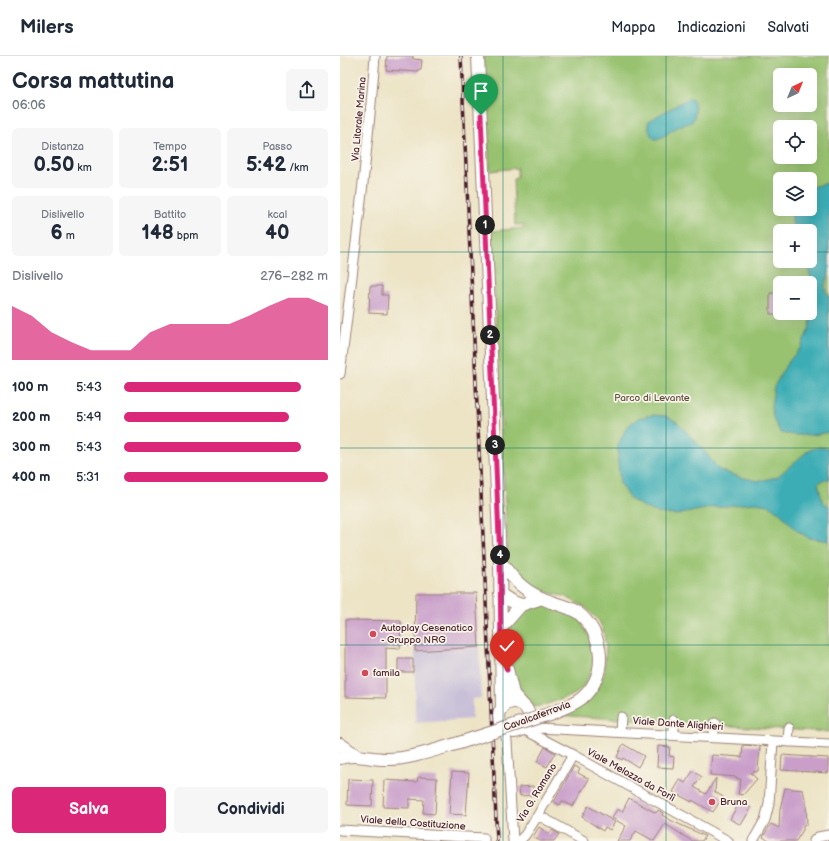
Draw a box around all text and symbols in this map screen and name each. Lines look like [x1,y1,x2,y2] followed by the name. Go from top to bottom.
[20,16,74,39] text: Milers
[611,19,655,36] text: Mappa
[677,19,745,36] text: Indicazioni
[767,19,809,36] text: Salvati
[12,68,174,95] text: Corsa mattutina
[773,68,817,112] north arrow
[773,68,817,320] map controls
[286,69,328,111] button: share
[464,74,498,115] pin
[349,76,369,162] street label: Via Litorale Marina
[470,80,492,102] icon: arrive
[12,97,46,113] text: 06:06
[773,120,817,164] button: locate
[41,140,84,153] text: Distanza
[153,140,187,153] text: Tempo
[262,140,292,153] text: Passo
[33,153,74,177] text: 0.50
[152,153,188,177] text: 2:51
[246,153,286,177] text: 5:42
[74,161,92,174] text: km
[286,161,309,174] text: /km
[773,172,817,216] button: layers
[41,208,84,221] text: Dislivello
[154,208,186,221] text: Battito
[267,208,287,221] text: kcal
[475,215,495,235] pin: 1
[483,218,487,231] text: 1
[51,221,63,245] text: 6
[142,221,174,245] text: 148
[265,221,289,245] text: 40
[773,224,817,268] button: +
[63,229,75,242] text: m
[174,229,198,242] text: bpm
[12,268,63,284] text: Dislivello
[260,268,328,284] text: 276–282 m
[773,276,817,320] button: −
[480,325,500,345] pin: 2
[487,328,493,341] text: 2
[12,379,48,395] text: 100 m
[76,379,102,395] text: 5:43
[614,392,690,404] park label: Parco di Levante
[12,409,50,425] text: 200 m
[76,409,102,425] text: 5:49
[485,435,505,455] pin: 3
[492,438,498,451] text: 3
[12,439,50,455] text: 300 m
[76,439,102,455] text: 5:43
[12,469,50,485] text: 400 m
[76,469,99,485] text: 5:31
[490,545,510,565] pin: 4
[497,548,503,561] text: 4
[381,622,473,646] place label: Autoplay Cesenatico - Gruppo NRG
[368,629,378,639] marker: Autoplay Cesenatico - Gruppo NRG
[490,629,524,670] pin
[496,635,518,657] icon: check
[373,667,400,679] place label: famila
[360,668,370,678] marker: famila
[502,698,572,734] street label: Cavalcaferrovia
[632,715,724,733] street label: Viale Dante Alighieri
[585,746,677,804] street label: Viale Melozzo da Forlì
[515,761,560,825] street label: Via G. Romano
[12,787,166,833] button: Salva
[174,787,328,833] button: Condividi
[720,796,748,808] place label: Bruna
[707,797,717,807] marker: Bruna
[360,813,466,833] street label: Viale della Costituzione

